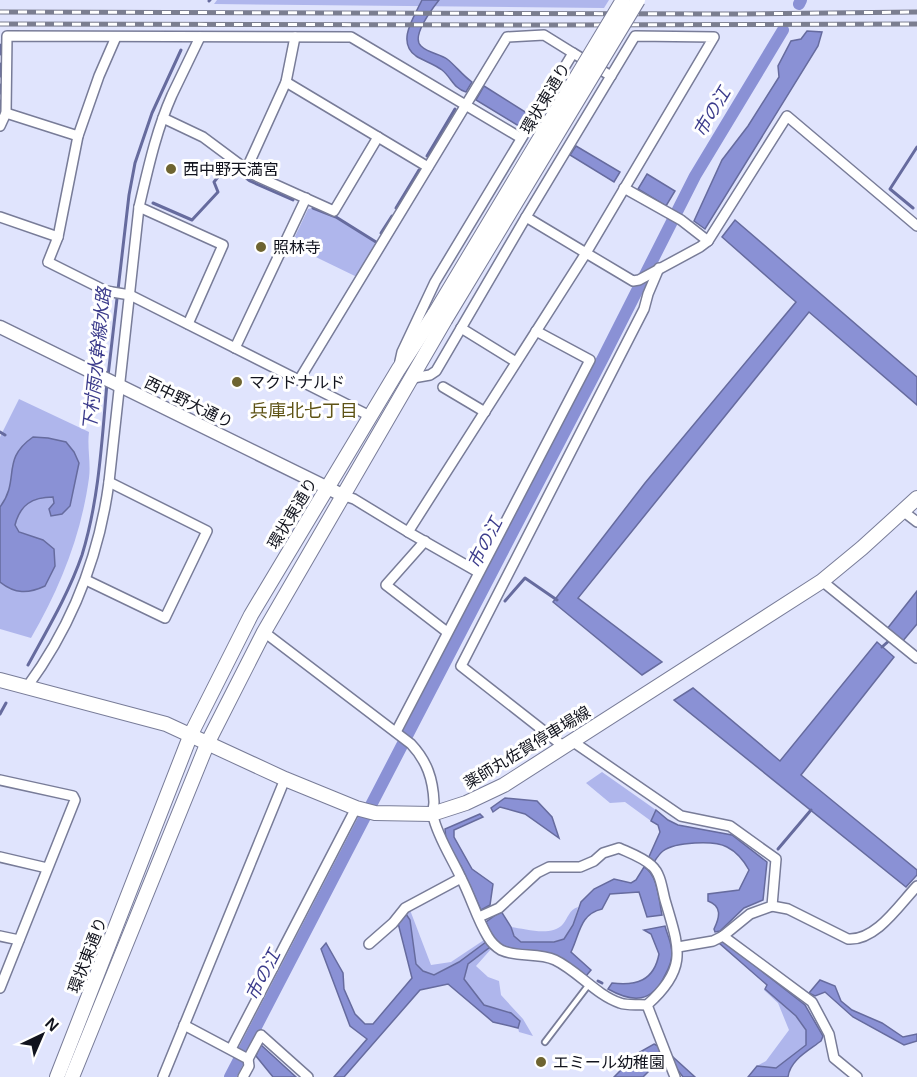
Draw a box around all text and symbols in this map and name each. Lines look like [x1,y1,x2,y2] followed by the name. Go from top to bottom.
[518,60,573,137] street label: 環状東通り
[690,82,736,140] water label: 市の江
[183,161,279,178] place label: 西中野天満宮
[164,162,178,176] marker: 西中野天満宮
[273,239,321,256] place label: 照林寺
[254,240,268,254] marker: 照林寺
[80,284,115,432] water label: 下村雨水幹線水路
[142,374,236,431] street label: 西中野大通り
[249,374,345,391] place label: マクドナルド
[230,375,244,389] marker: マクドナルド
[250,401,358,421] district label: 兵庫北七丁目
[265,475,320,552] street label: 環状東通り
[464,513,507,572] water label: 市の江
[461,703,593,792] street label: 薬師丸佐賀停車場線
[65,915,110,996] street label: 環状東通り
[242,945,285,1004] water label: 市の江
[12,1005,72,1065] north arrow
[42,1014,62,1035] text: N
[553,1054,665,1071] place label: エミール幼稚園
[534,1055,548,1069] marker: エミール幼稚園

